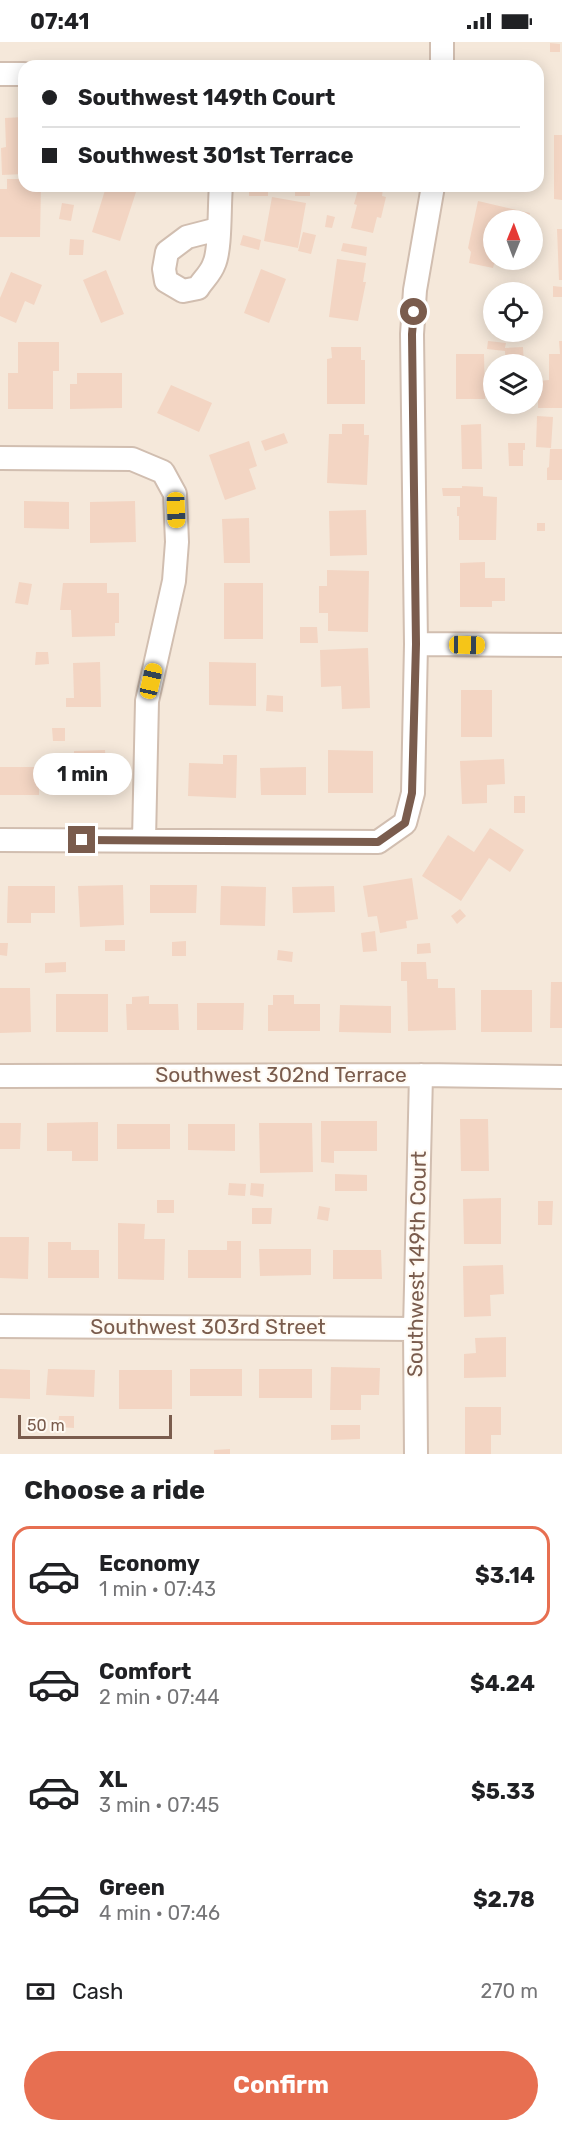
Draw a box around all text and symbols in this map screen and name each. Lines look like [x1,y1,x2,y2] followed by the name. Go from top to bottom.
[30,8,89,35] text: 07:41
[78,84,335,111] text: Southwest 149th Court
[78,142,354,169] text: Southwest 301st Terrace
[483,210,543,270] north arrow
[483,210,543,414] map controls
[483,282,543,342] button: locate
[400,298,427,325] route start
[483,354,543,414] button: layers
[166,492,186,528] car
[449,636,485,654] car
[138,661,164,701] car
[32,753,132,795] callout: 1 min
[57,762,108,786] text: 1 min
[68,826,95,853] route end
[155,1062,407,1087] street label: Southwest 302nd Terrace
[402,1151,431,1377] street label: Southwest 149th Court
[90,1314,326,1339] street label: Southwest 303rd Street
[18,1412,172,1440] scale bar
[27,1416,65,1435] text: 50 m
[24,1474,205,1506] text: Choose a ride
[27,1549,81,1603] icon: car
[99,1550,200,1577] text: Economy
[475,1562,535,1589] text: $3.14
[99,1577,216,1601] text: 1 min · 07:43
[27,1657,81,1711] icon: car
[99,1658,191,1685] text: Comfort
[470,1670,535,1697] text: $4.24
[99,1685,220,1709] text: 2 min · 07:44
[27,1765,81,1819] icon: car
[99,1766,127,1793] text: XL
[471,1778,535,1805] text: $5.33
[99,1793,219,1817] text: 3 min · 07:45
[27,1873,81,1927] icon: car
[99,1874,165,1901] text: Green
[473,1886,535,1913] text: $2.78
[99,1901,220,1925] text: 4 min · 07:46
[24,1975,57,2008] icon: cash
[72,1978,123,2005] text: Cash
[481,1979,538,2003] text: 270 m
[24,2051,538,2120] button: Confirm

